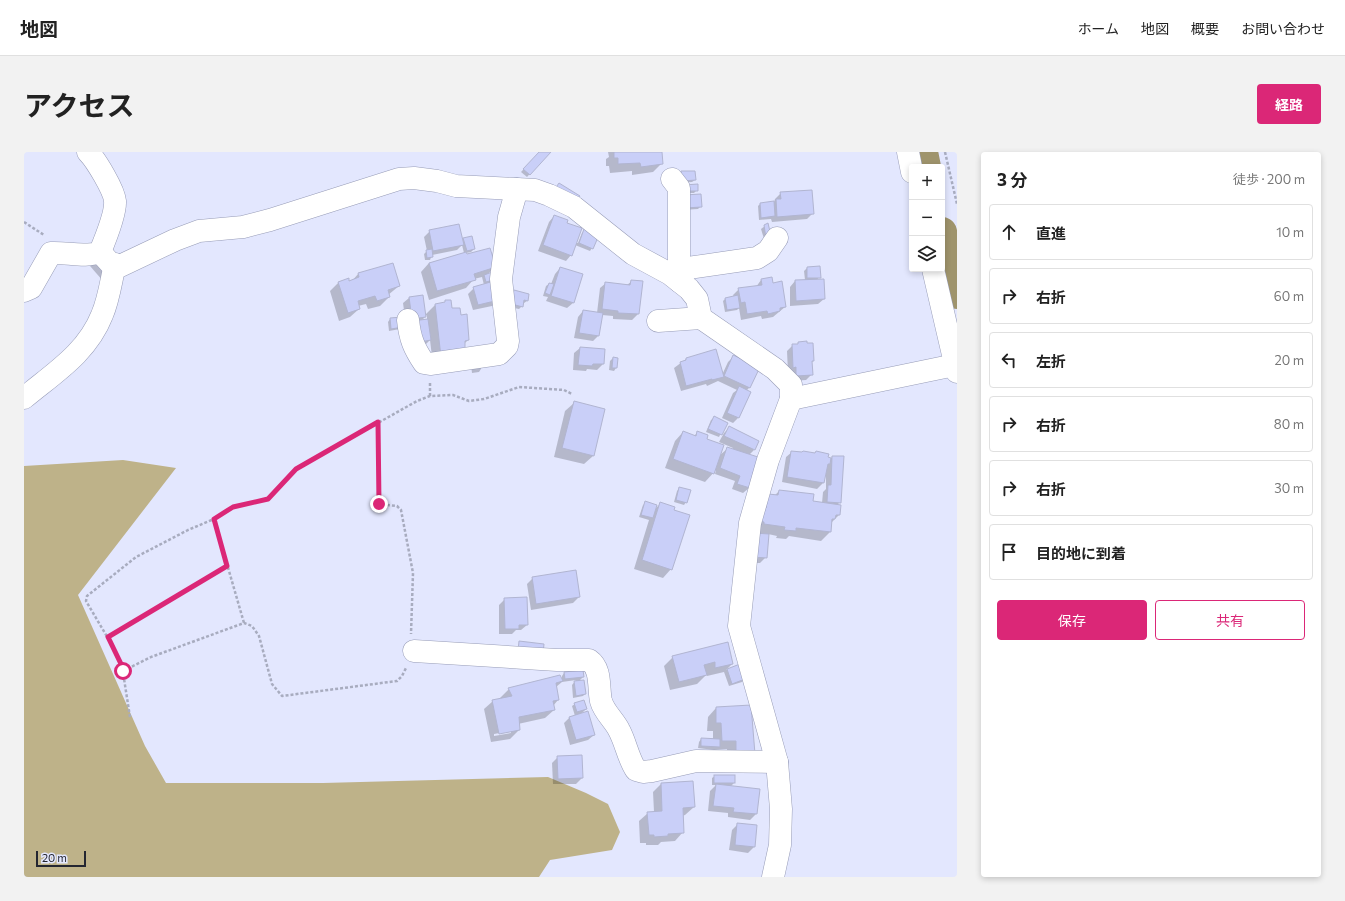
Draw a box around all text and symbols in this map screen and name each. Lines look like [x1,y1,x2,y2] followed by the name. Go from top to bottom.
[20,17,58,40] text: 地図
[1077,20,1119,37] text: ホーム
[1141,20,1169,37] text: 地図
[1191,20,1219,37] text: 概要
[1241,20,1325,37] text: お問い合わせ
[1257,84,1321,124] button: 経路
[24,88,135,122] text: アクセス
[909,164,945,272] map controls
[909,164,945,200] button: +
[997,169,1027,190] text: 3 分
[1233,171,1305,187] text: 徒歩 · 200 m
[909,200,945,236] button: −
[998,221,1020,243] icon: ahead
[1036,224,1066,242] text: 直進
[1276,224,1304,240] text: 10 m
[909,236,945,272] button: layers
[998,285,1020,307] icon: right
[1036,288,1066,306] text: 右折
[1274,288,1304,304] text: 60 m
[998,349,1020,371] icon: left
[1036,352,1066,370] text: 左折
[1275,352,1304,368] text: 20 m
[998,413,1020,435] icon: right
[1036,416,1066,434] text: 右折
[1274,416,1304,432] text: 80 m
[998,477,1020,499] icon: right
[1036,480,1066,498] text: 右折
[1274,480,1304,496] text: 30 m
[370,495,388,513] route end
[998,541,1020,563] icon: arrive
[1036,544,1126,562] text: 目的地に到着
[997,600,1147,640] button: 保存
[1155,600,1305,640] button: 共有
[114,662,132,680] route start
[36,849,86,868] scale bar
[42,851,67,864] text: 20 m

